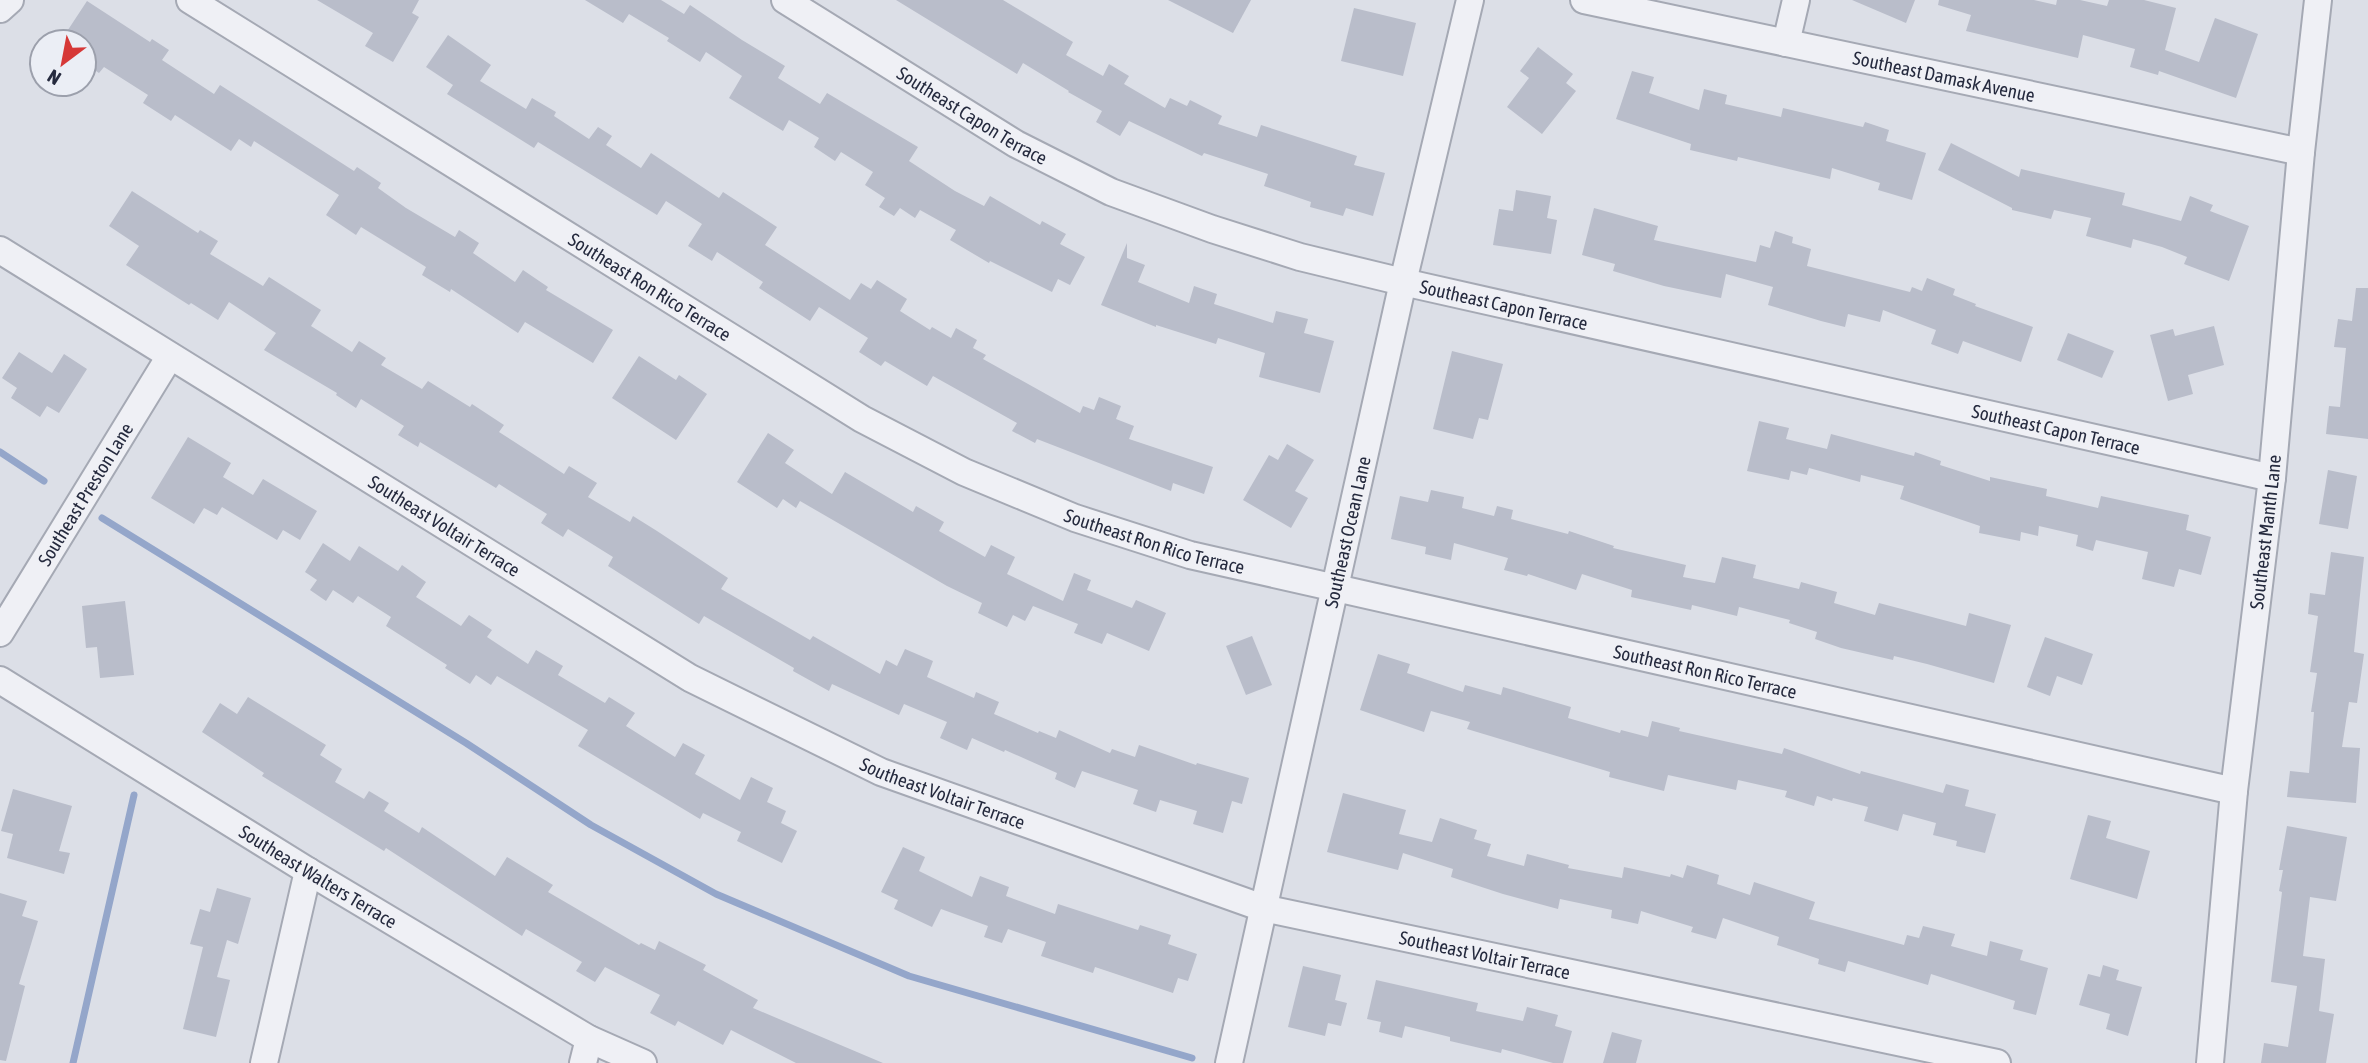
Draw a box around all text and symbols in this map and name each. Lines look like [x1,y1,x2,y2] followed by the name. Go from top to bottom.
[28,28,98,98] north arrow
[1851,46,2037,106] street label: Southeast Damask Avenue
[893,62,1051,169] street label: Southeast Capon Terrace
[43,65,65,90] text: N
[565,228,735,346] street label: Southeast Ron Rico Terrace
[1418,275,1590,334] street label: Southeast Capon Terrace
[1970,400,2142,459] street label: Southeast Capon Terrace
[33,419,137,570] street label: Southeast Preston Lane
[1320,454,1375,610] street label: Southeast Ocean Lane
[2245,454,2285,610] street label: Southeast Manth Lane
[365,470,524,581] street label: Southeast Voltair Terrace
[1061,504,1247,578] street label: Southeast Ron Rico Terrace
[1612,640,1799,703] street label: Southeast Ron Rico Terrace
[857,752,1028,833] street label: Southeast Voltair Terrace
[235,820,401,933] street label: Southeast Walters Terrace
[1397,926,1572,984] street label: Southeast Voltair Terrace

